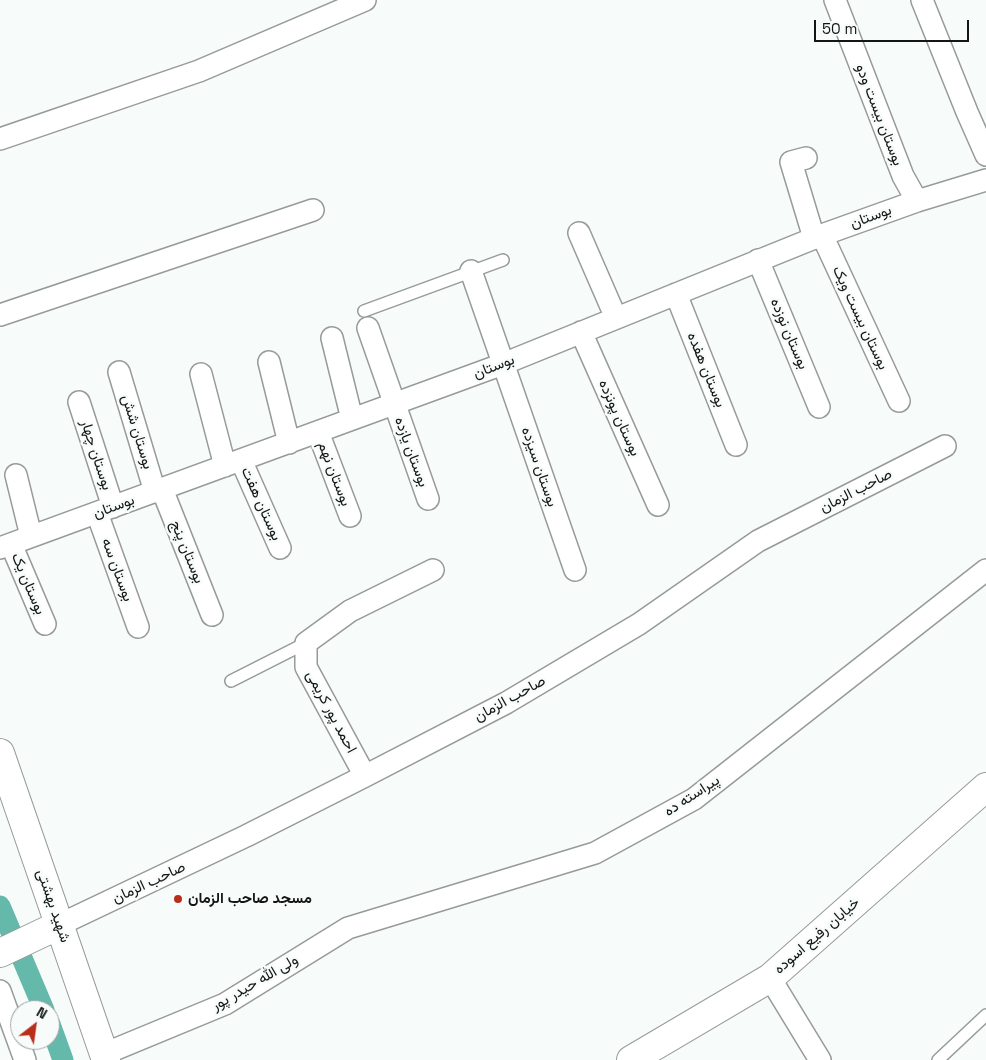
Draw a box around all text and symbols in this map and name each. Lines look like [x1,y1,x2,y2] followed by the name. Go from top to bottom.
[816,10,971,42] scale bar
[822,19,857,38] text: 50 m
[851,62,907,168] street label: بوستان بیست ودو
[848,201,894,233] street label: بوستان
[828,263,892,373] street label: بوستان بیست ویک
[766,296,812,372] street label: بوستان نوزده
[683,330,729,410] street label: بوستان هفده
[471,351,517,383] street label: بوستان
[594,377,644,459] street label: بوستان پونزده
[117,393,157,471] street label: بوستان شش
[390,414,432,490] street label: بوستان یازده
[76,417,116,493] street label: بوستان چهار
[517,425,561,509] street label: بوستان سیزده
[313,439,355,509] street label: بوستان نهم
[237,465,285,543] street label: بوستان هفت
[817,465,895,517] street label: صاحب الزمان
[91,491,137,523] street label: بوستان
[166,518,208,586] street label: بوستان پنج
[97,536,137,604] street label: بوستان سه
[7,550,49,618] street label: بوستان یک
[302,668,360,756] street label: احمد پور کریمی
[471,672,549,726] street label: صاحب الزمان
[661,771,723,821] street label: پیراسته ده
[109,858,189,908] street label: صاحب الزمان
[32,867,74,945] street label: شهید بهشتی
[188,890,312,908] place label: مسجد صاحب الزمان
[172,893,184,905] marker: مسجد صاحب الزمان
[770,894,864,978] street label: خیابان رفیع اسوده
[208,951,302,1015] street label: ولی الله حیدر پور
[10,1000,60,1050] north arrow
[33,1003,51,1023] text: N

